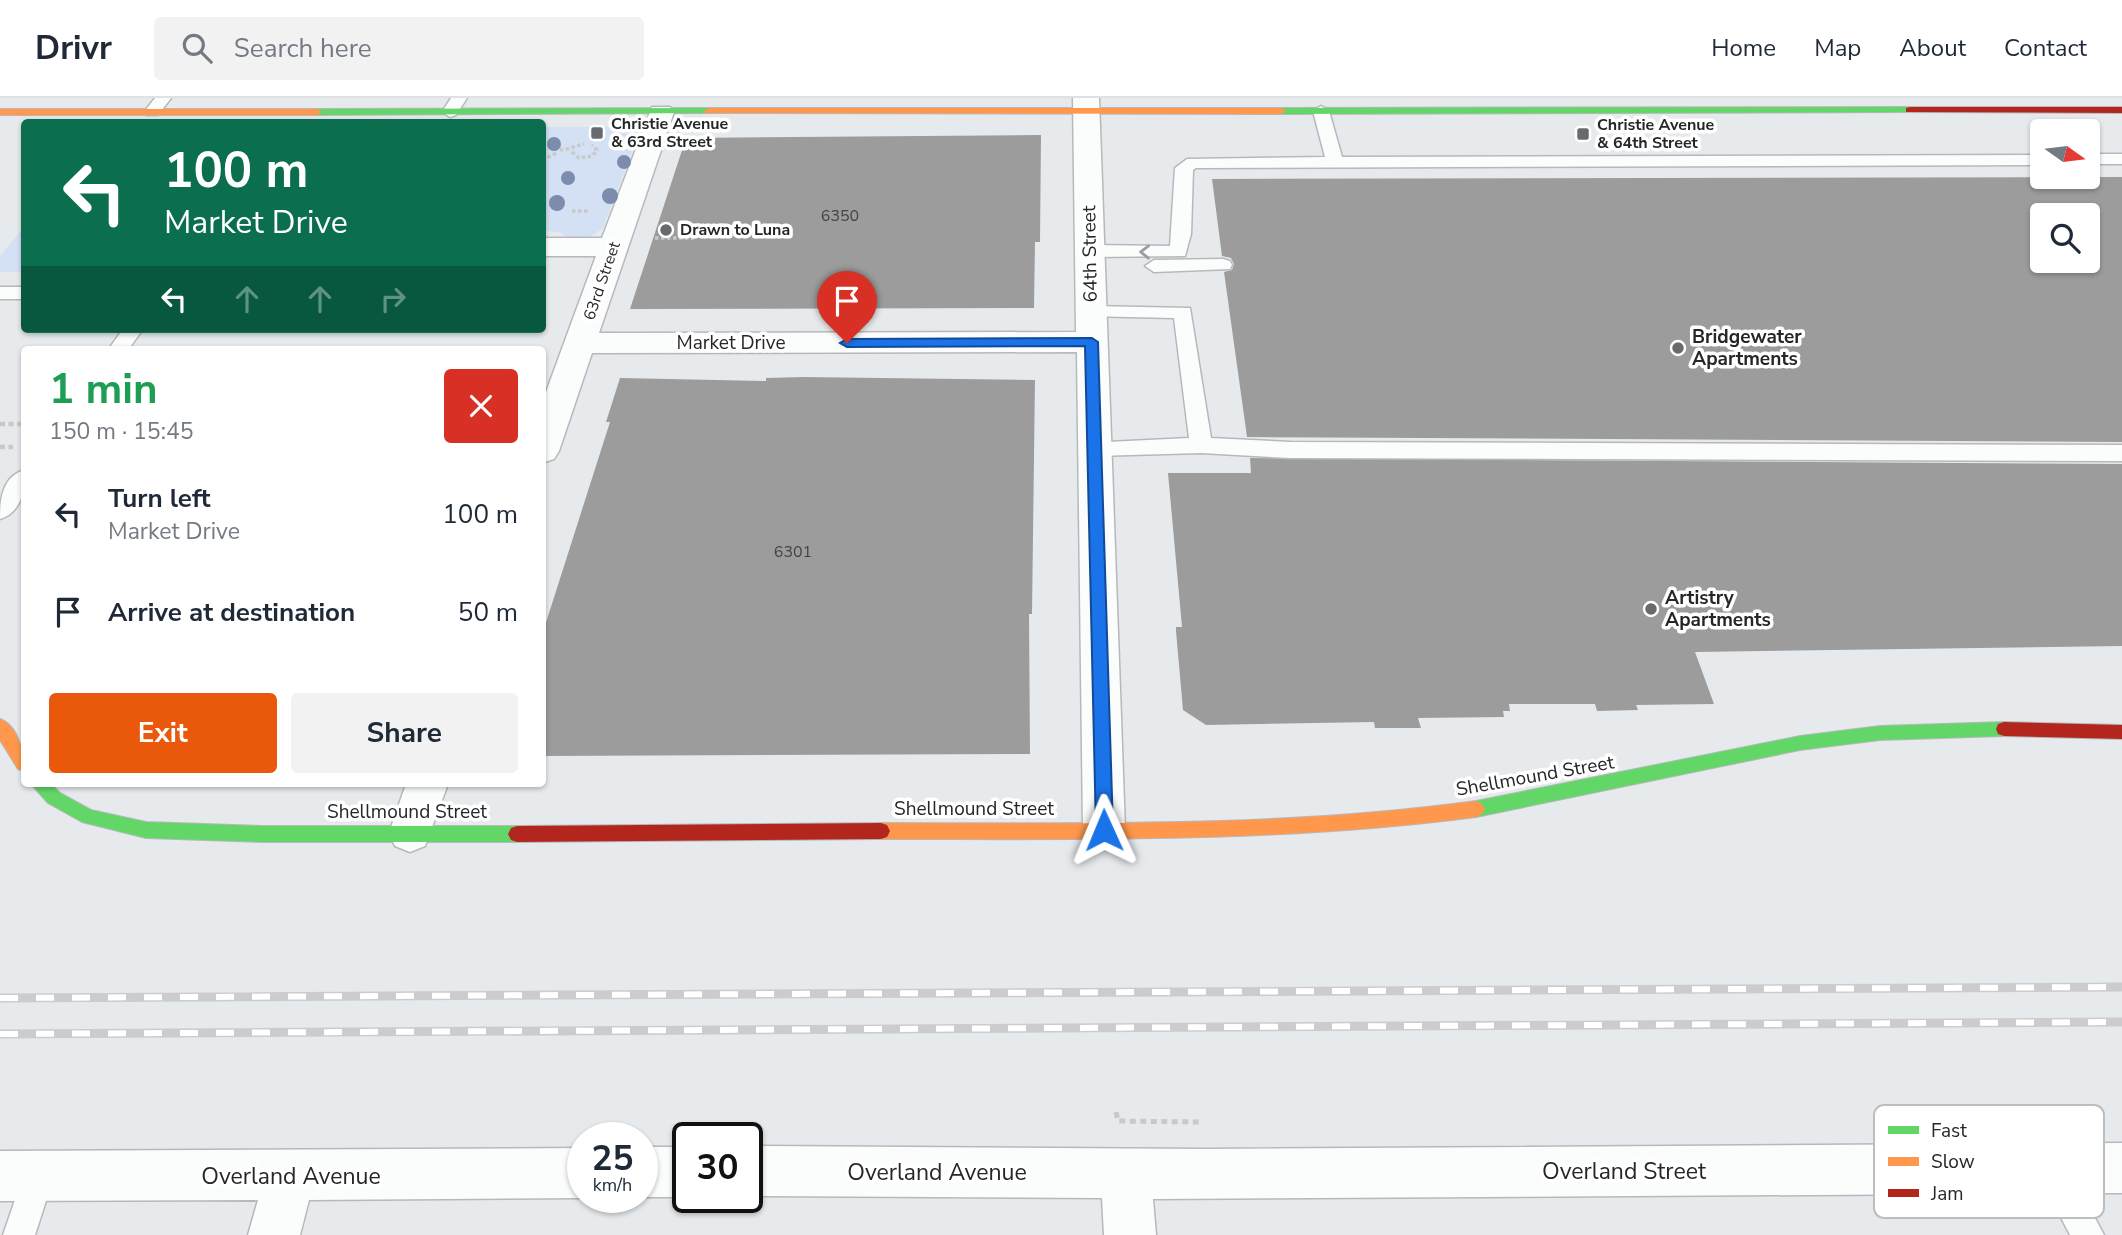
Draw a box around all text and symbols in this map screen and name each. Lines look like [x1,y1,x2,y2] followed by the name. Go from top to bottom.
[154,17,644,80] search box
[35,26,112,71] text: Drivr
[178,29,216,67] icon: search
[234,31,372,66] text: Search here
[1711,32,1776,64] text: Home
[1814,32,1861,64] text: Map
[1899,32,1966,64] text: About
[2004,32,2087,64] text: Contact
[611,113,729,153] place label: Christie Avenue & 63rd Street
[1597,114,1715,154] place label: Christie Avenue & 64th Street
[2030,119,2100,189] north arrow
[2030,119,2100,273] map controls
[589,125,605,141] marker: Christie Avenue & 63rd Street
[1575,126,1591,142] marker: Christie Avenue & 64th Street
[164,137,308,204] text: 100 m
[49,147,140,238] icon: left
[164,201,348,244] text: Market Drive
[2030,203,2100,273] button: search
[821,205,859,227] house number: 6350
[1076,205,1104,303] street label: 64th Street
[680,219,790,241] place label: Drawn to Luna
[658,222,674,238] marker: Drawn to Luna
[578,238,626,323] street label: 63rd Street
[1139,244,1150,259] one-way arrow
[817,271,877,343] pin
[155,280,193,318] icon: left
[228,280,266,318] icon: ahead
[301,280,339,318] icon: ahead
[374,280,412,318] icon: right
[828,282,866,320] icon: arrive
[1692,324,1802,372] place label: Bridgewater Apartments
[676,330,786,356] street label: Market Drive
[1670,340,1686,356] marker: Bridgewater Apartments
[49,361,158,418] text: 1 min
[444,369,518,443] button: close
[49,416,194,447] text: 150 m · 15:45
[108,481,211,516] text: Turn left
[49,495,87,533] icon: left
[442,497,518,532] text: 100 m
[108,516,240,547] text: Market Drive
[774,541,812,563] house number: 6301
[1665,585,1771,633] place label: Artistry Apartments
[49,593,87,631] icon: arrive
[108,595,355,630] text: Arrive at destination
[458,595,518,630] text: 50 m
[1643,601,1659,617] marker: Artistry Apartments
[49,693,277,773] button: Exit
[291,693,518,773] button: Share
[1454,749,1616,803] street label: Shellmound Street
[1067,793,1141,867] position arrow
[894,796,1054,822] street label: Shellmound Street
[327,799,487,825] street label: Shellmound Street
[1874,1105,2104,1218] legend
[1931,1118,1967,1144] text: Fast
[672,1122,763,1213] speed limit sign: 30
[591,1135,634,1182] text: 25
[1931,1149,1975,1175] text: Slow
[1542,1156,1707,1187] street label: Overland Street
[847,1157,1027,1188] street label: Overland Avenue
[201,1161,381,1192] street label: Overland Avenue
[593,1173,632,1197] text: km/h
[1930,1181,1964,1207] text: Jam

